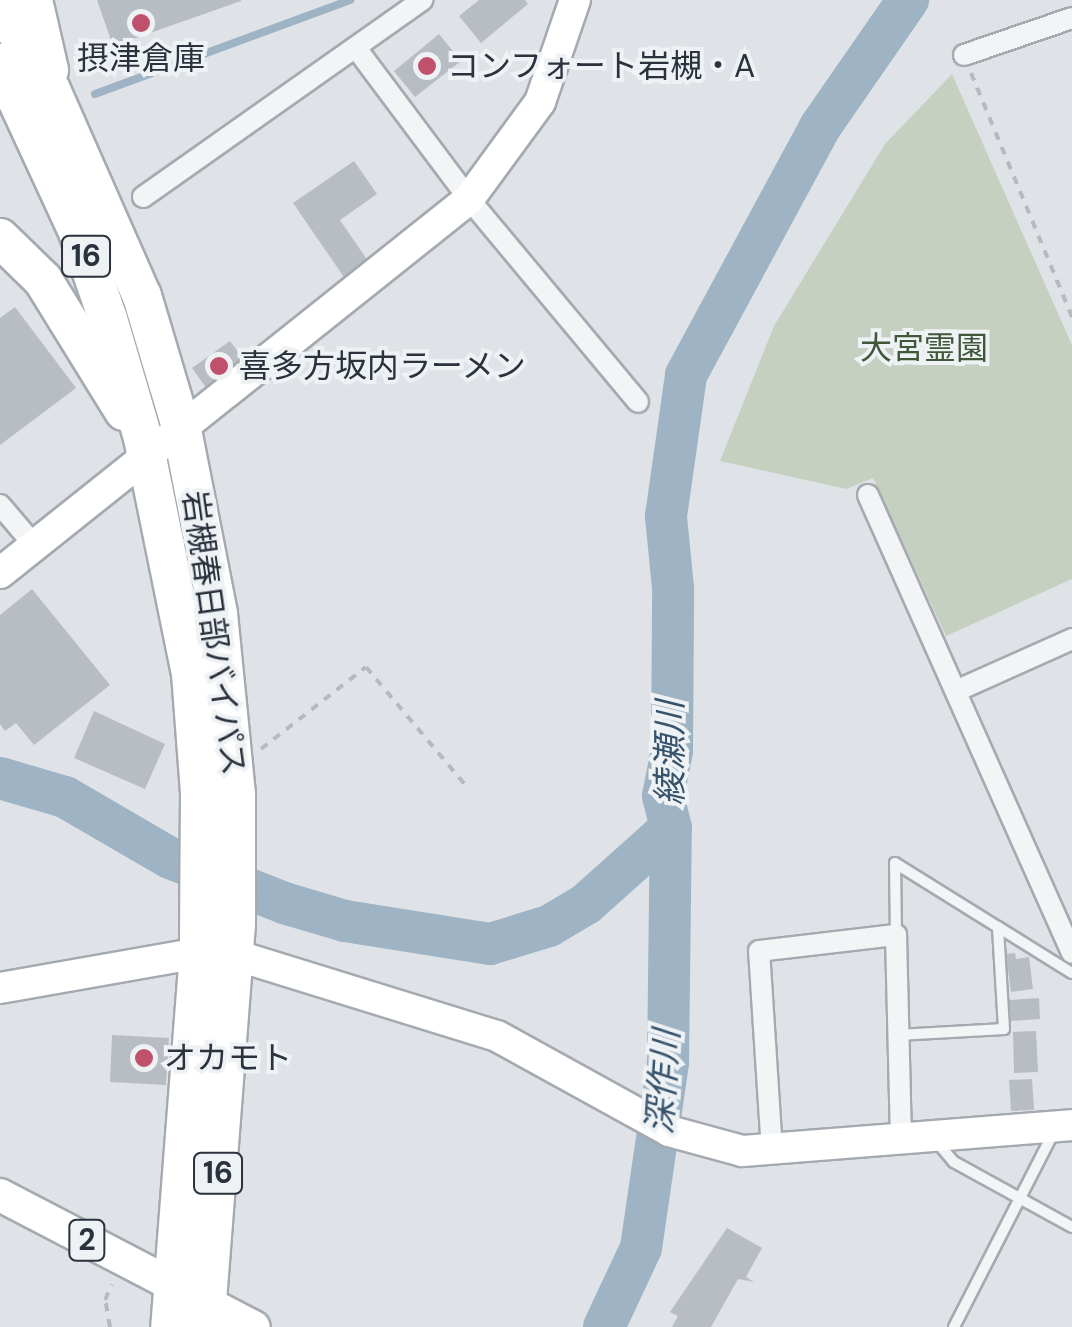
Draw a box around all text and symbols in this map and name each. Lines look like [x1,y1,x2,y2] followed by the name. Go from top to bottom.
[130,12,152,34] marker: 摂津倉庫
[77,39,205,77] place label: 摂津倉庫
[447,47,756,85] place label: コンフォート岩槻・A
[416,55,438,77] marker: コンフォート岩槻・A
[61,231,111,281] road number: 16
[860,329,988,367] park label: 大宮霊園
[239,347,527,385] place label: 喜多方坂内ラーメン
[208,355,230,377] marker: 喜多方坂内ラーメン
[175,488,253,778] street label: 岩槻春日部バイパス
[649,701,691,805] water label: 綾瀬川
[638,1028,688,1136] water label: 深作川
[164,1039,292,1077] place label: オカモト
[133,1047,155,1069] marker: オカモト
[193,1148,243,1198] road number: 16
[67,1215,107,1265] road number: 2

